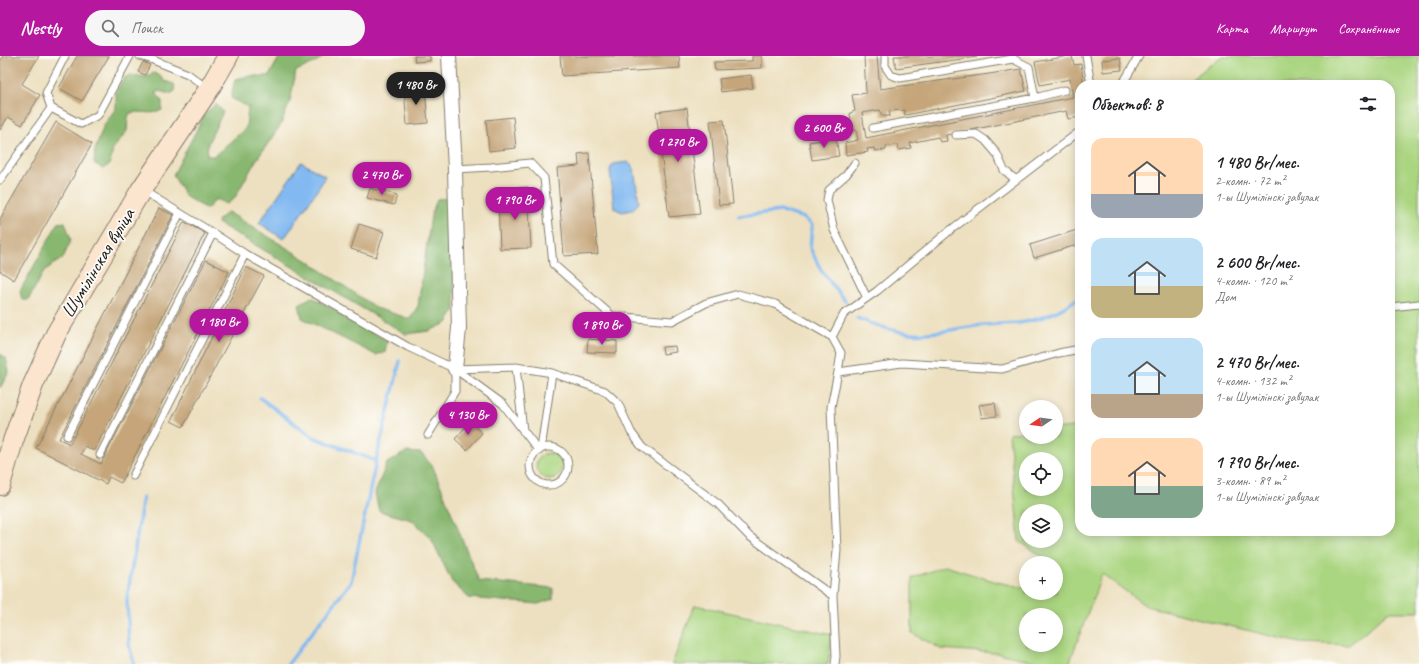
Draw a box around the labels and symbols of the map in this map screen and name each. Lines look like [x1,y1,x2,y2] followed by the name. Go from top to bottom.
[375,72,457,106] pin: 1 480 Br
[783,115,865,149] pin: 2 600 Br
[637,129,719,163] pin: 1 270 Br
[341,162,423,196] pin: 2 470 Br
[474,187,556,221] pin: 1 790 Br
[56,202,141,322] street label: Шумілінская вуліца
[178,309,260,343] pin: 1 180 Br
[561,312,643,346] pin: 1 890 Br
[1019,400,1063,444] north arrow
[427,402,509,436] pin: 4 130 Br

